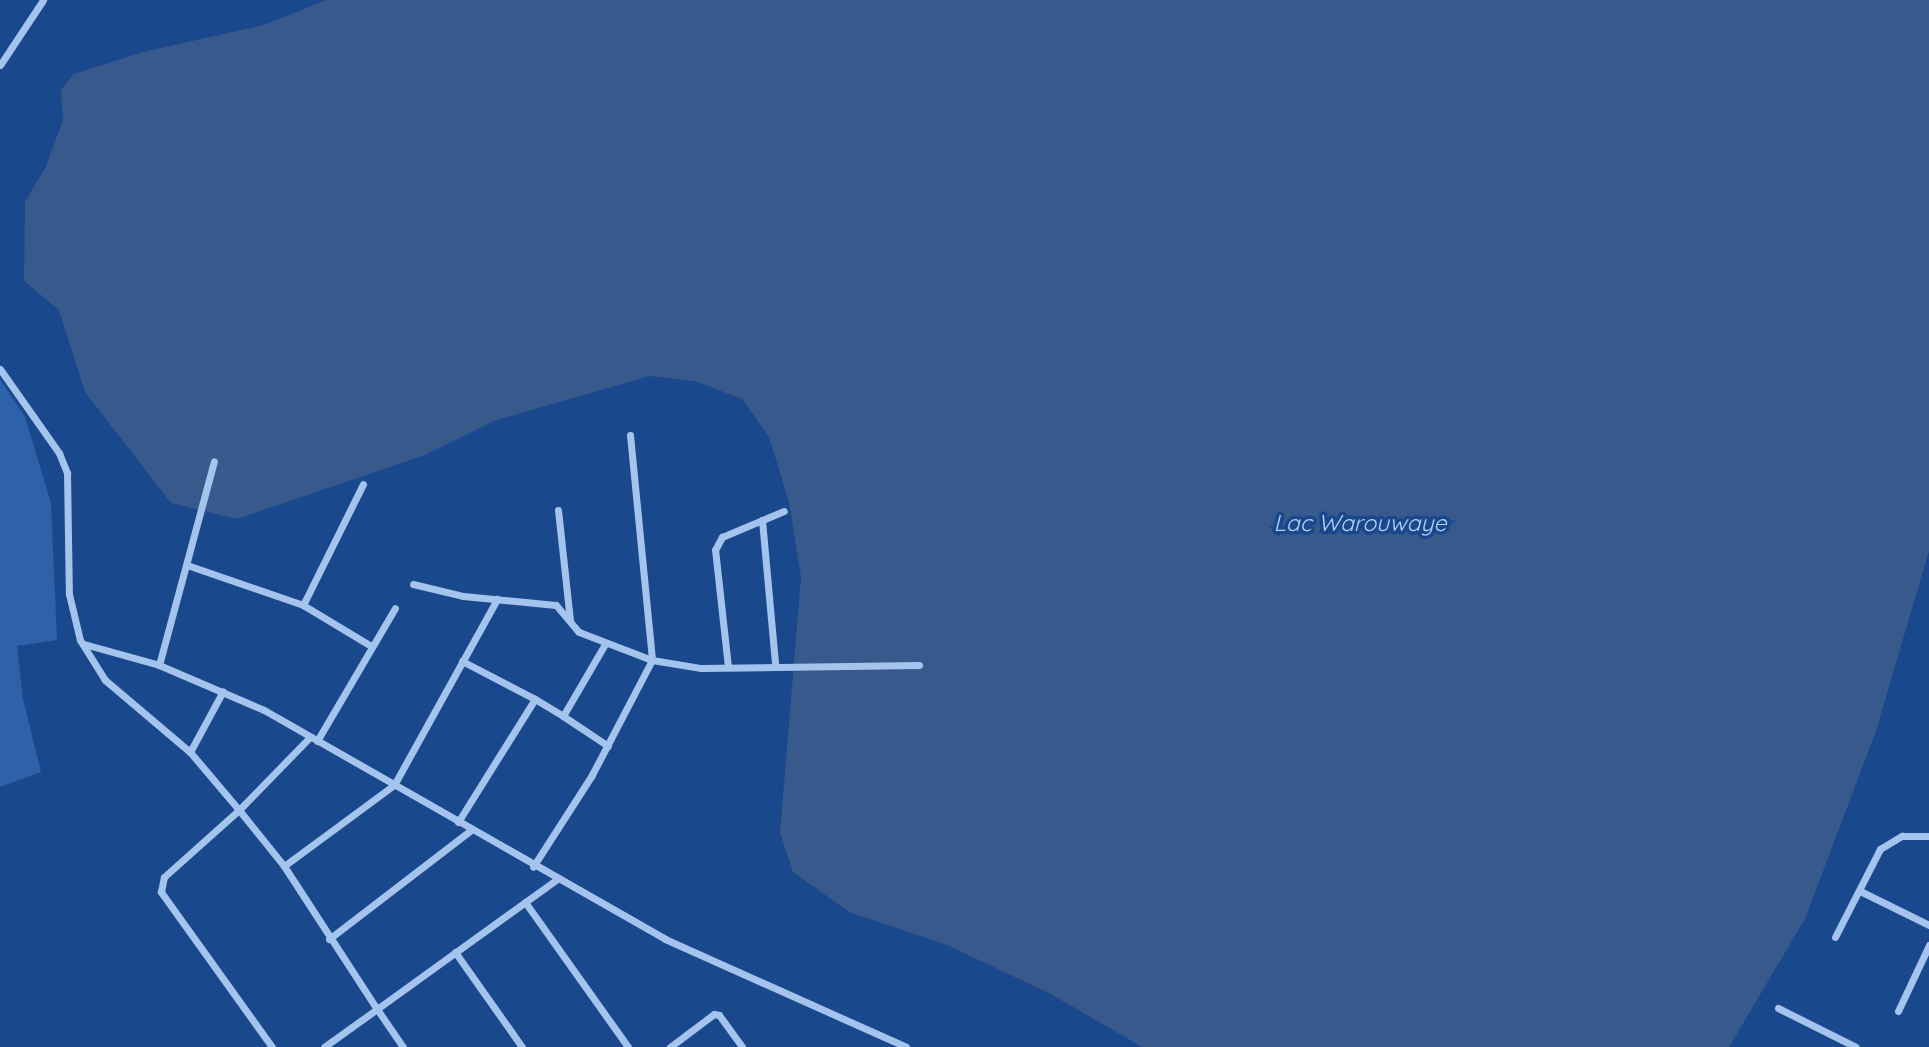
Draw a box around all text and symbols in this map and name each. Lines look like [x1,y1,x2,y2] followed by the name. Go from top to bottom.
[1274,509,1446,537] water label: Lac Warouwaye

